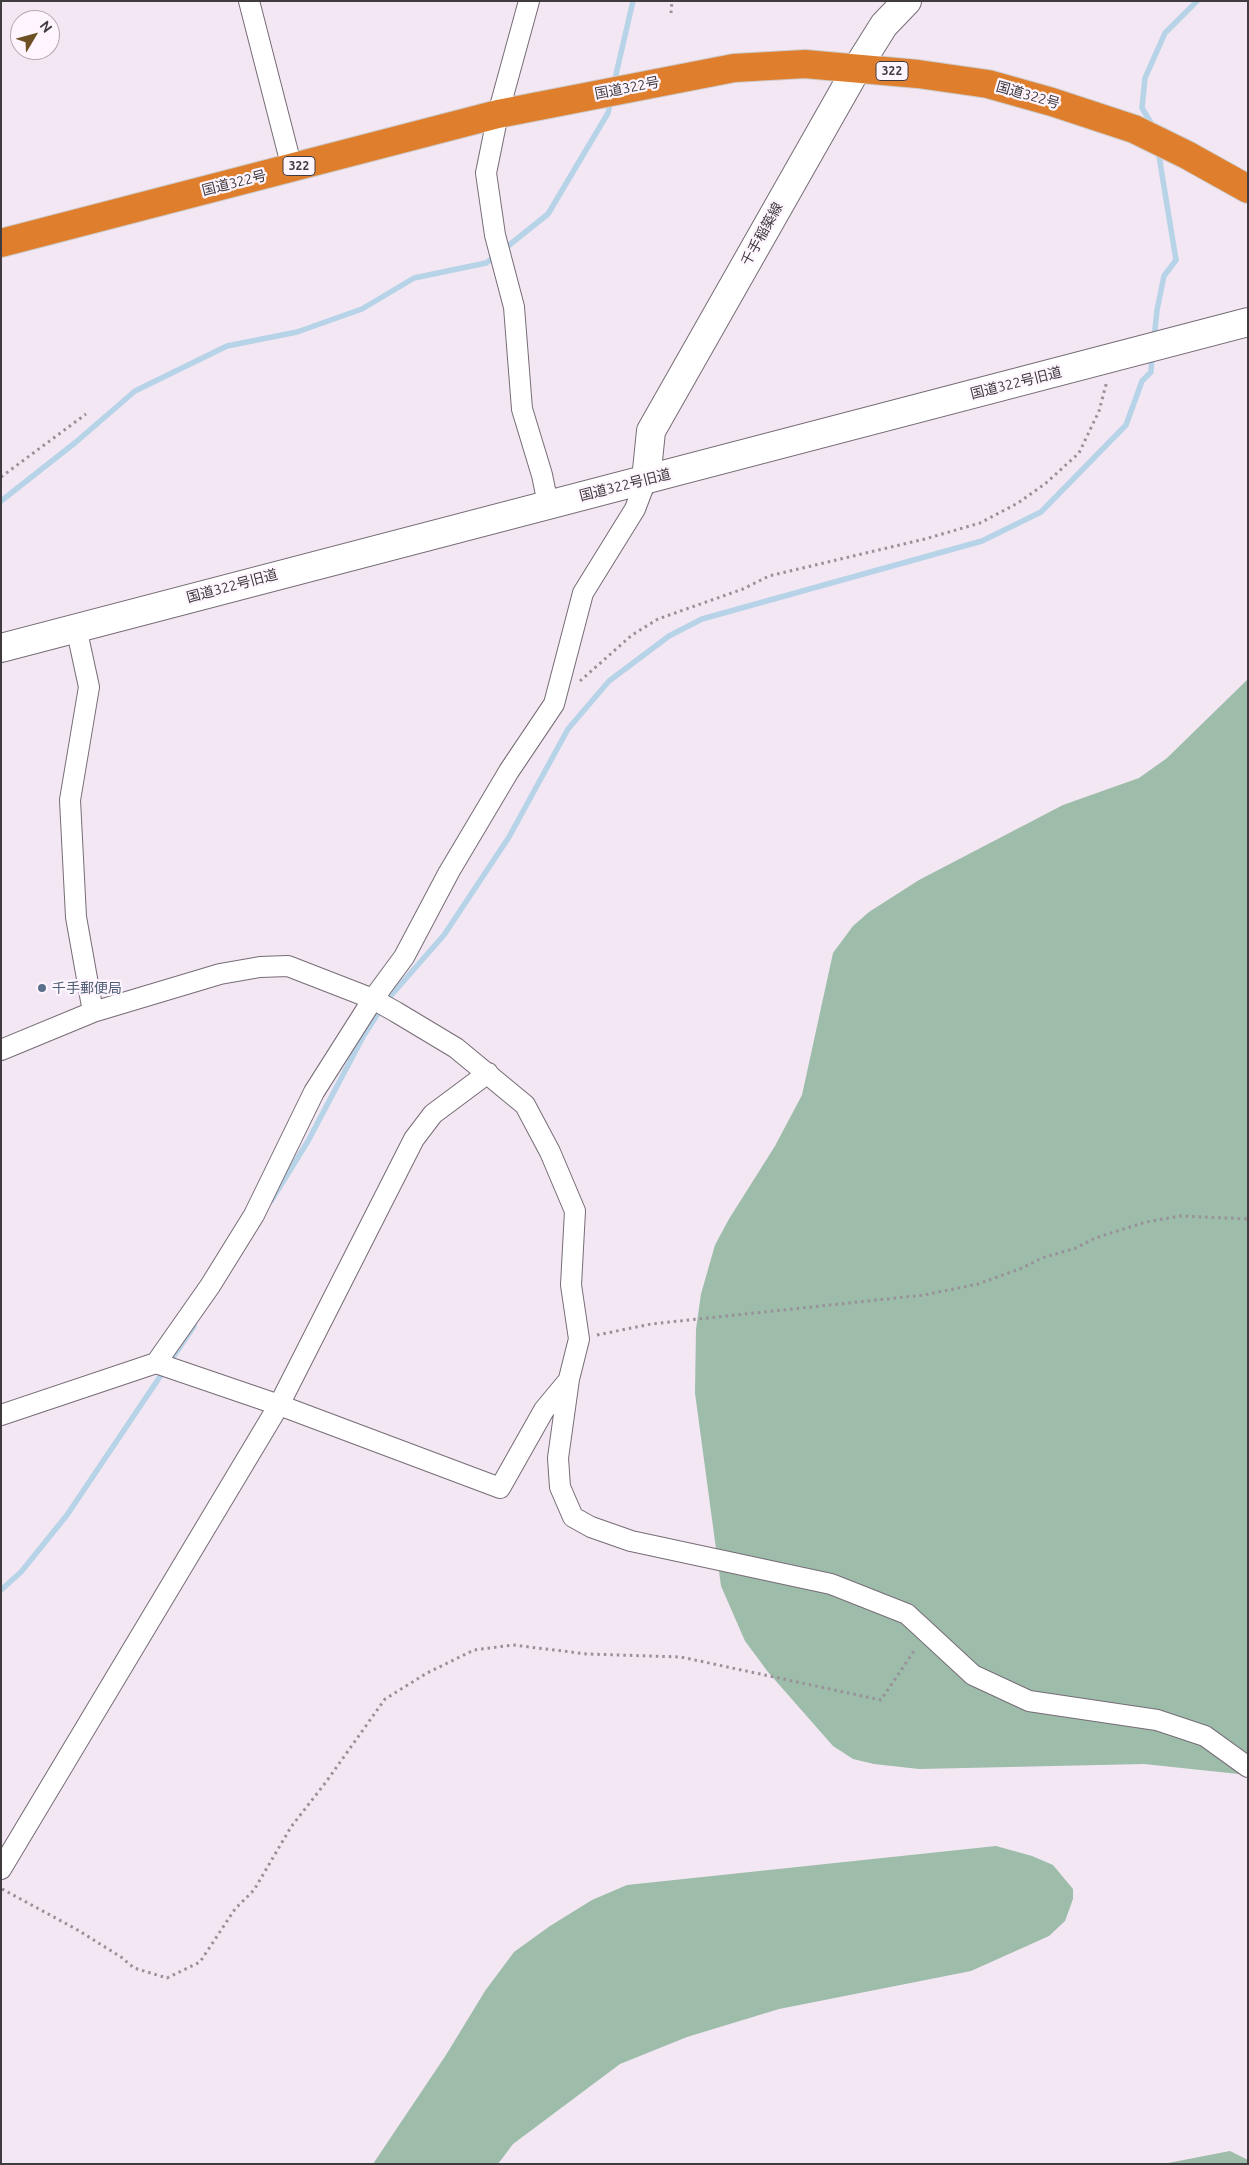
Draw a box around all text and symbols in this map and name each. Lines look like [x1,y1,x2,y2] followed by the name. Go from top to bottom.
[10,10,60,60] north arrow
[37,18,56,36] text: N
[876,61,908,80] road number: 322
[593,73,661,103] street label: 国道322号
[994,78,1062,112] street label: 国道322号
[283,157,315,176] road number: 322
[200,167,268,199] street label: 国道322号
[738,199,786,269] street label: 千手稲築線
[969,364,1063,402] street label: 国道322号旧道
[578,466,672,504] street label: 国道322号旧道
[185,566,279,606] street label: 国道322号旧道
[52,980,122,996] place label: 千手郵便局
[36,982,48,994] marker: 千手郵便局

